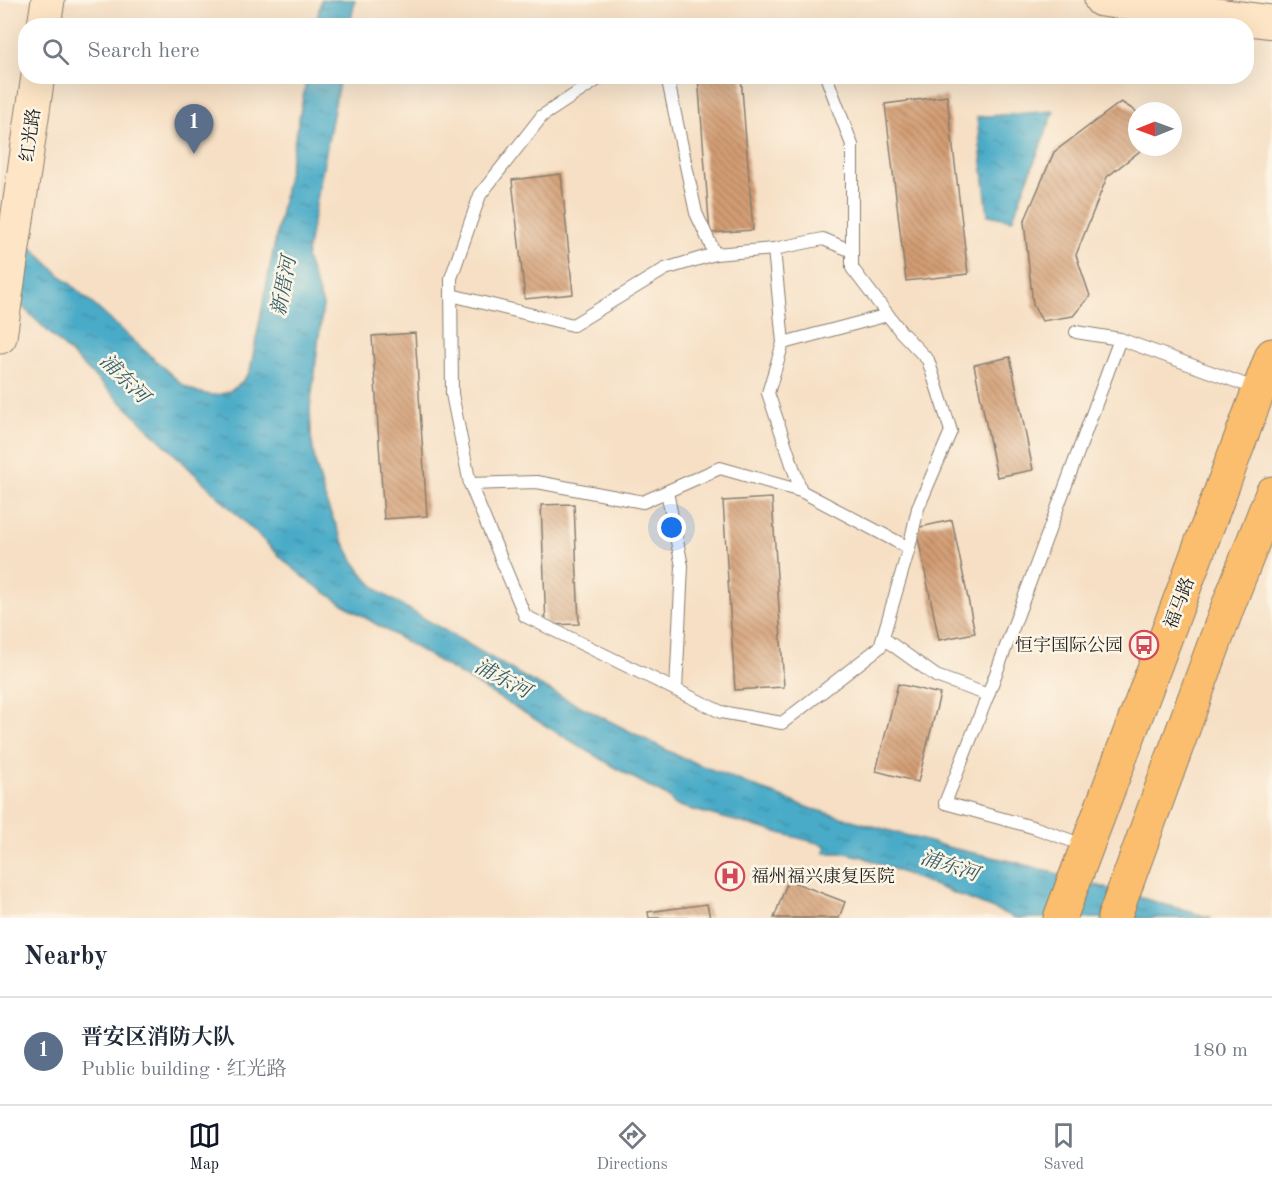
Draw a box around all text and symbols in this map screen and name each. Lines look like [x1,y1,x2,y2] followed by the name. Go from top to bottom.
[18,18,1254,84] search box
[39,35,72,68] icon: search
[87,40,200,62] text: Search here
[1128,102,1182,156] north arrow
[174,104,214,154] pin: 1
[16,107,44,163] street label: 红光路
[267,252,301,318] water label: 新厝河
[95,350,155,410] water label: 浦东河
[657,513,686,542] your location
[1160,574,1198,632] street label: 福马路
[1128,629,1160,661] bus stop icon: 恒宇国际公园
[1015,635,1123,655] place label: 恒宇国际公园
[471,655,537,704] water label: 浦东河
[918,846,984,887] water label: 浦东河
[714,860,746,892] hospital icon: 福州福兴康复医院
[751,866,895,886] place label: 福州福兴康复医院
[24,944,108,970] text: Nearby
[81,1027,235,1049] text: 晋安区消防大队
[38,1041,49,1061] text: 1
[1192,1041,1248,1061] text: 180 m
[81,1060,287,1080] text: Public building · 红光路
[188,1119,221,1175] tab: Map
[597,1119,668,1175] tab: Directions
[1043,1119,1084,1175] tab: Saved

